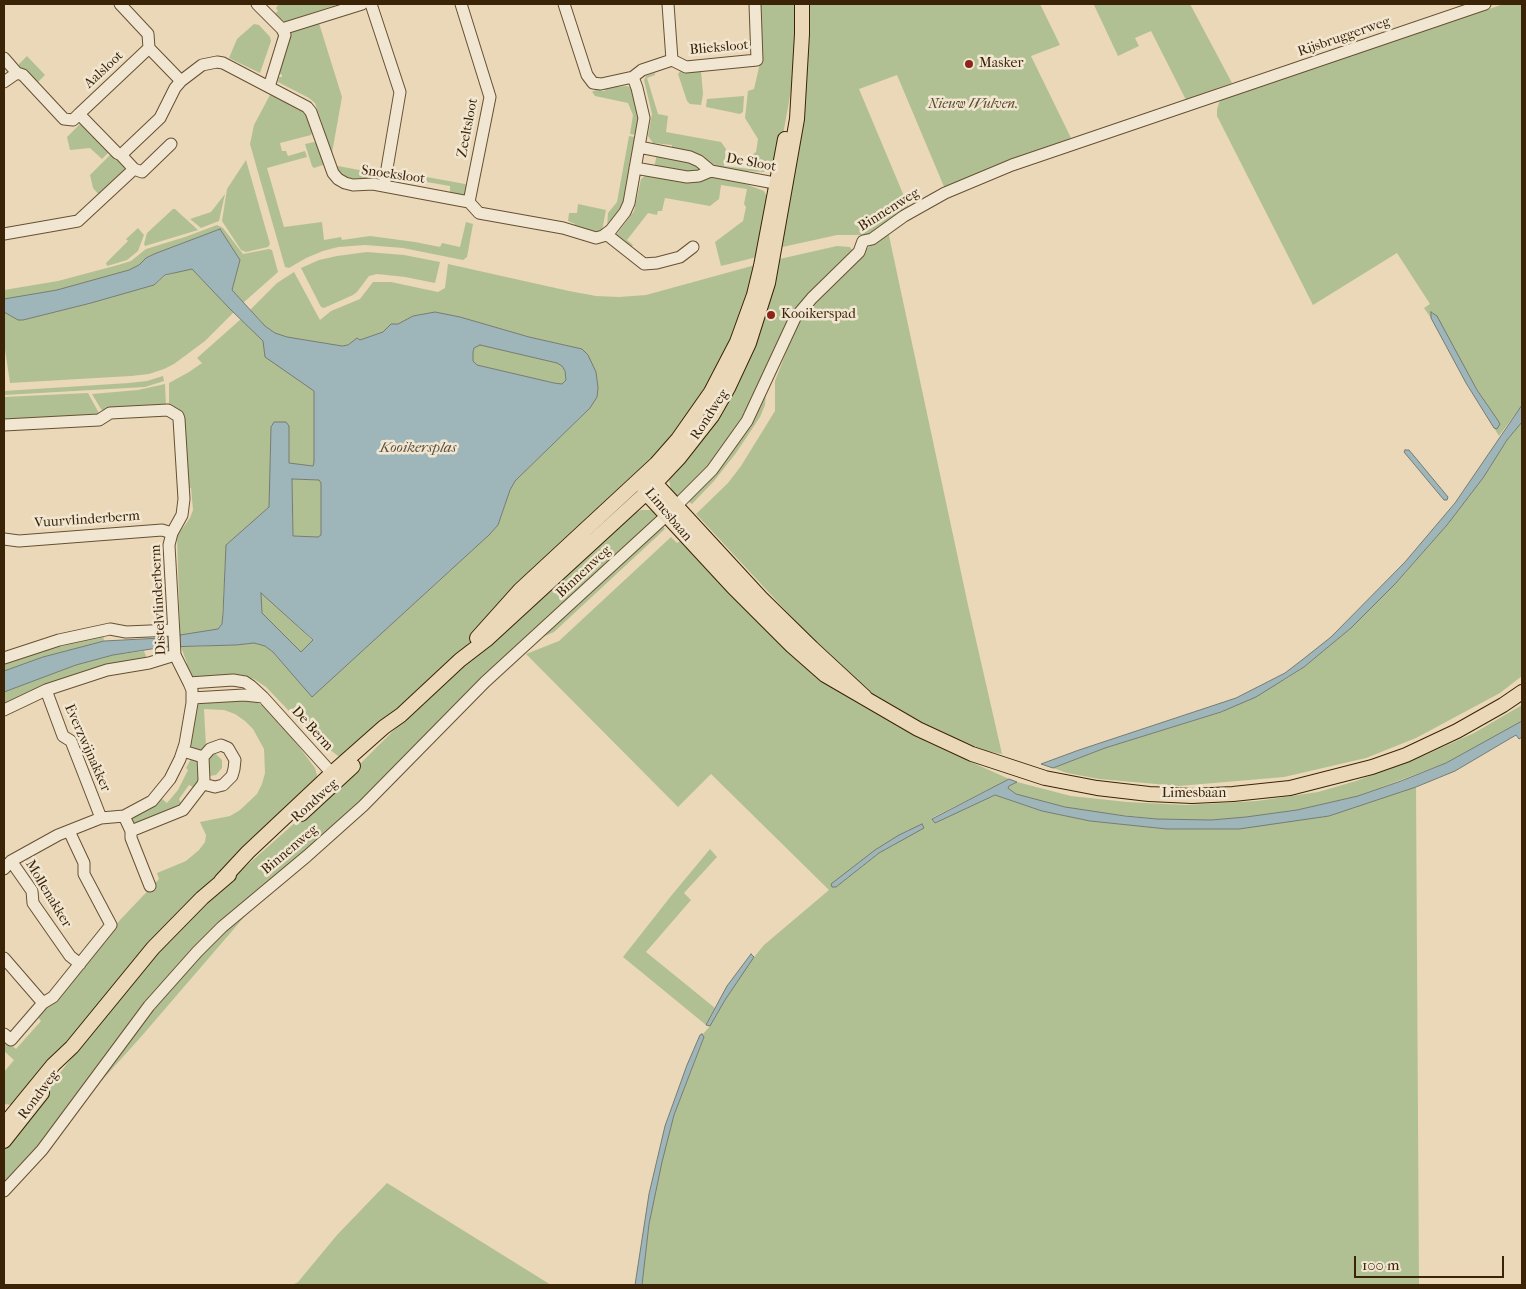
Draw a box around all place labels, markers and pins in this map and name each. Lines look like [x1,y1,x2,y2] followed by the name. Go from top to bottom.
[979,56,1023,72] place label: Masker
[963,58,975,70] marker: Masker
[781,307,856,323] place label: Kooikerspad
[765,309,777,321] marker: Kooikerspad

